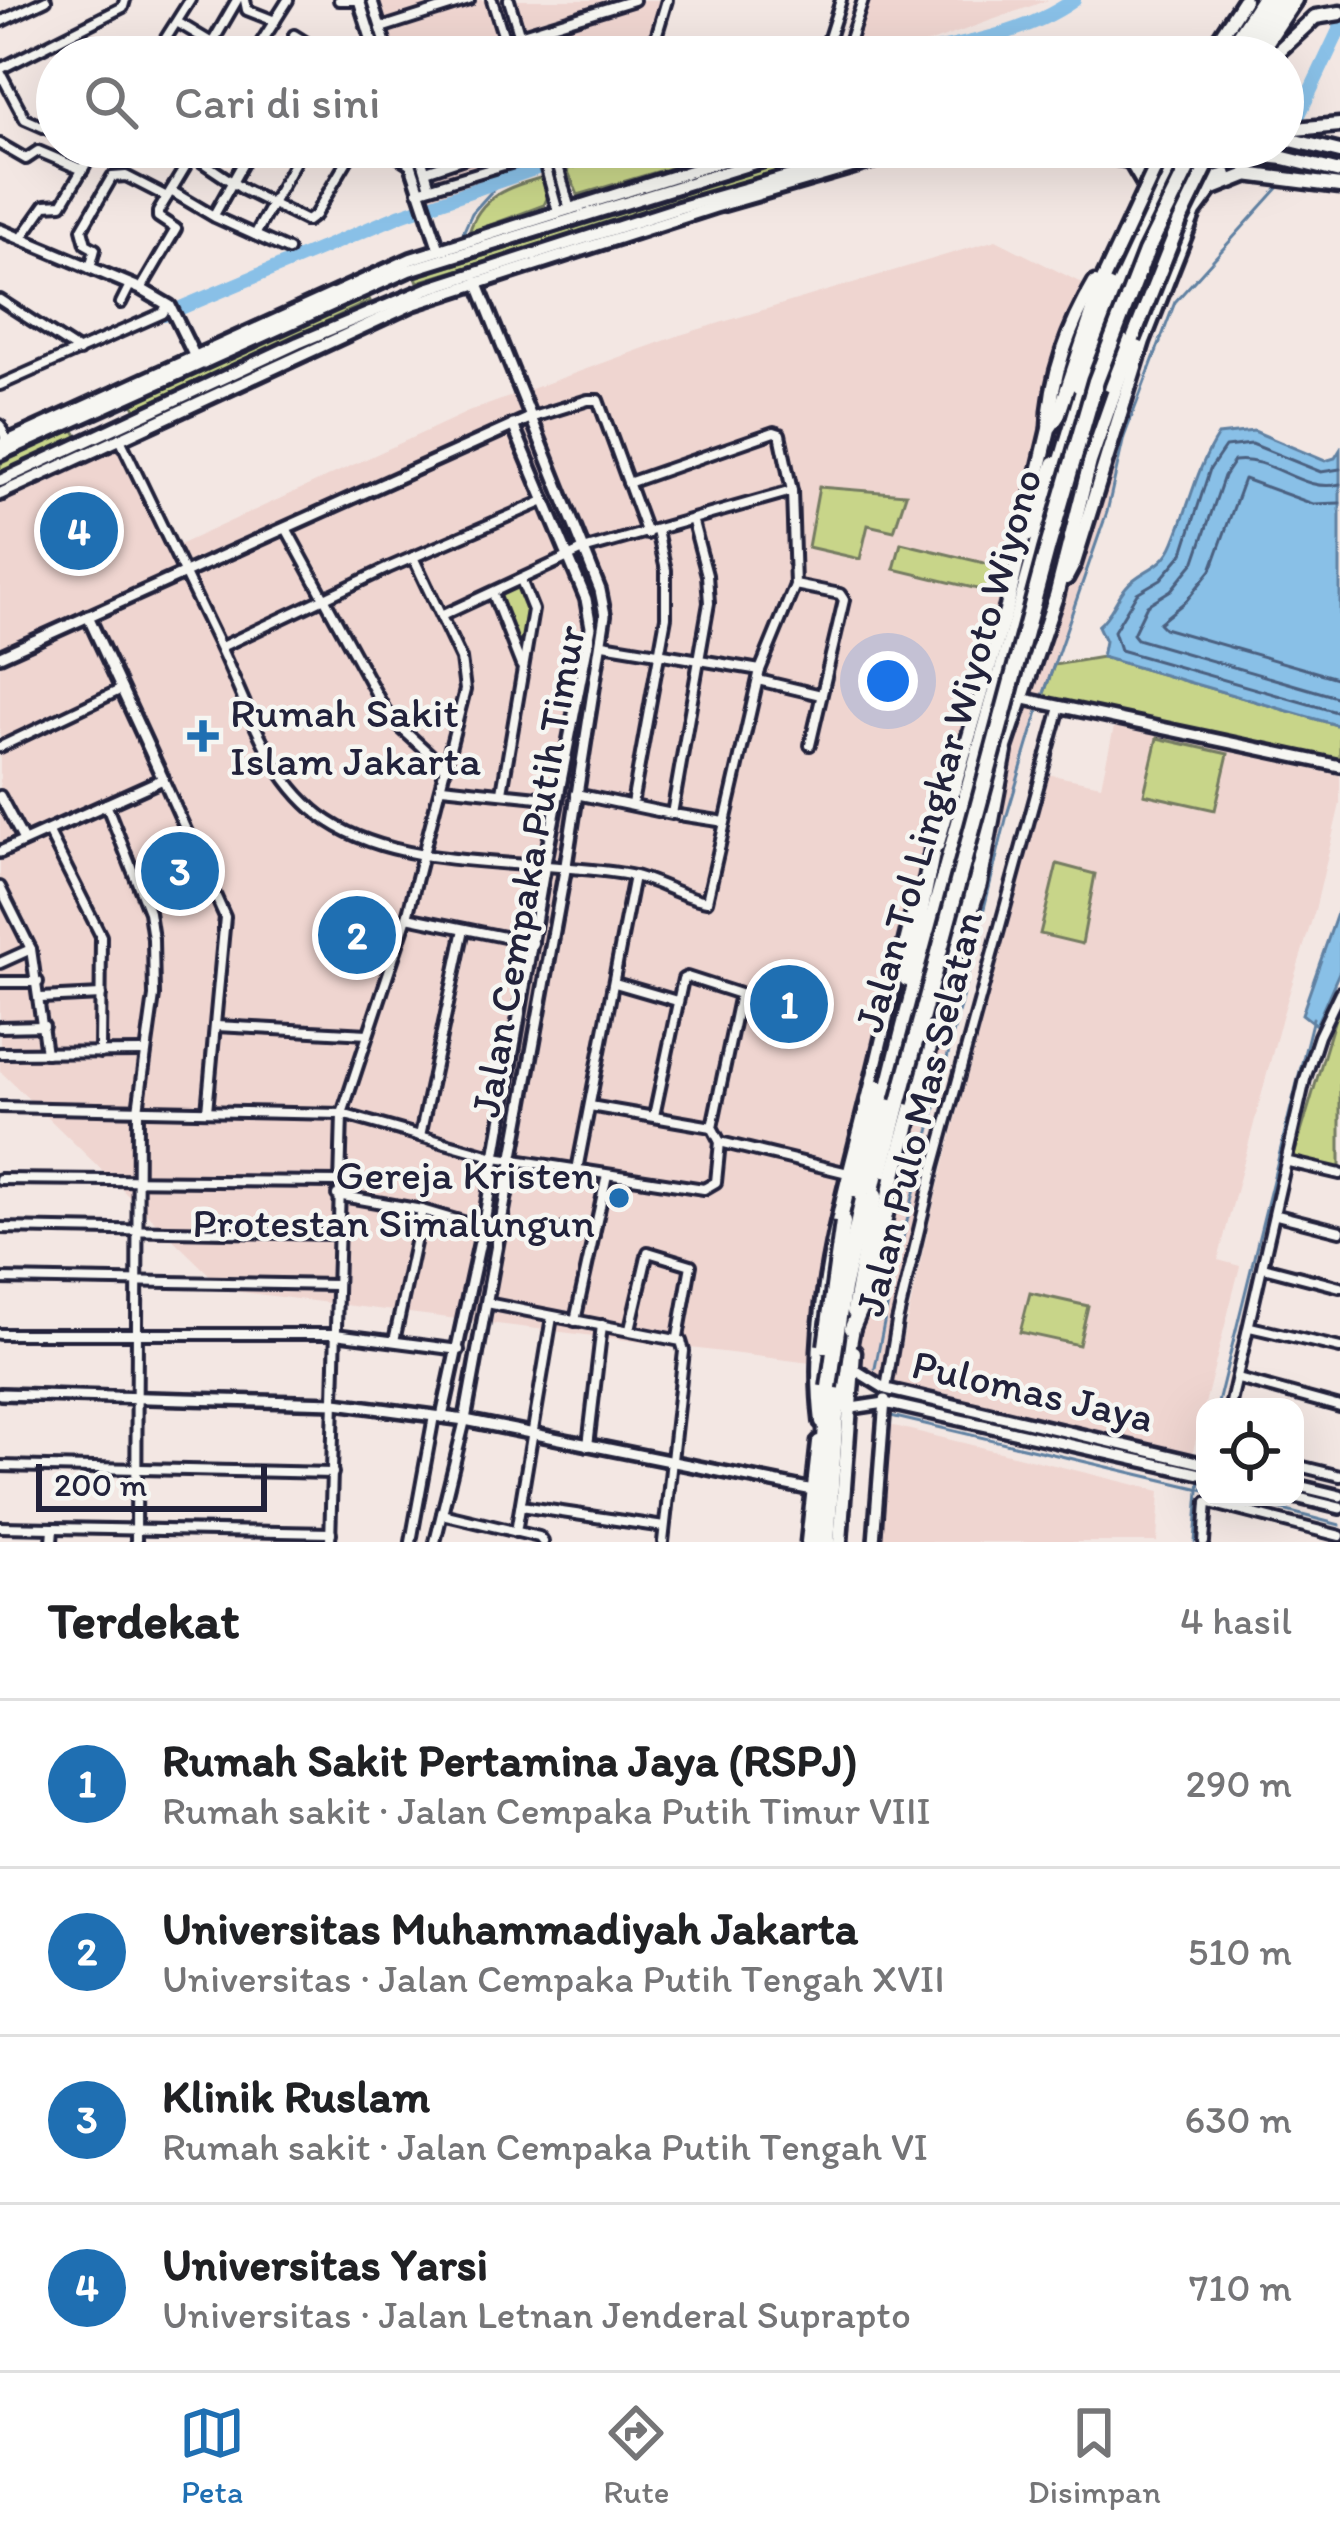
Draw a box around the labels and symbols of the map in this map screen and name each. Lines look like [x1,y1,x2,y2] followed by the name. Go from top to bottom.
[843,463,1052,1038] street label: Jalan Tol Lingkar Wiyoto Wiyono
[40,486,118,576] pin: 4
[459,621,596,1121] street label: Jalan Cempaka Putih Timur
[858,651,918,711] your location
[230,687,481,786] place label: Rumah Sakit Islam Jakarta
[187,720,219,752] marker: Rumah Sakit Islam Jakarta
[141,826,219,916] pin: 3
[318,890,396,980] pin: 2
[843,905,993,1321] street label: Jalan Pulo Mas Selatan
[750,959,828,1049] pin: 1
[192,1149,595,1248] place label: Gereja Kristen Protestan Simalungun
[606,1185,632,1211] marker: Gereja Kristen Protestan Simalungun
[907,1338,1158,1443] street label: Pulomas Jaya
[36,1458,267,1511] scale bar

